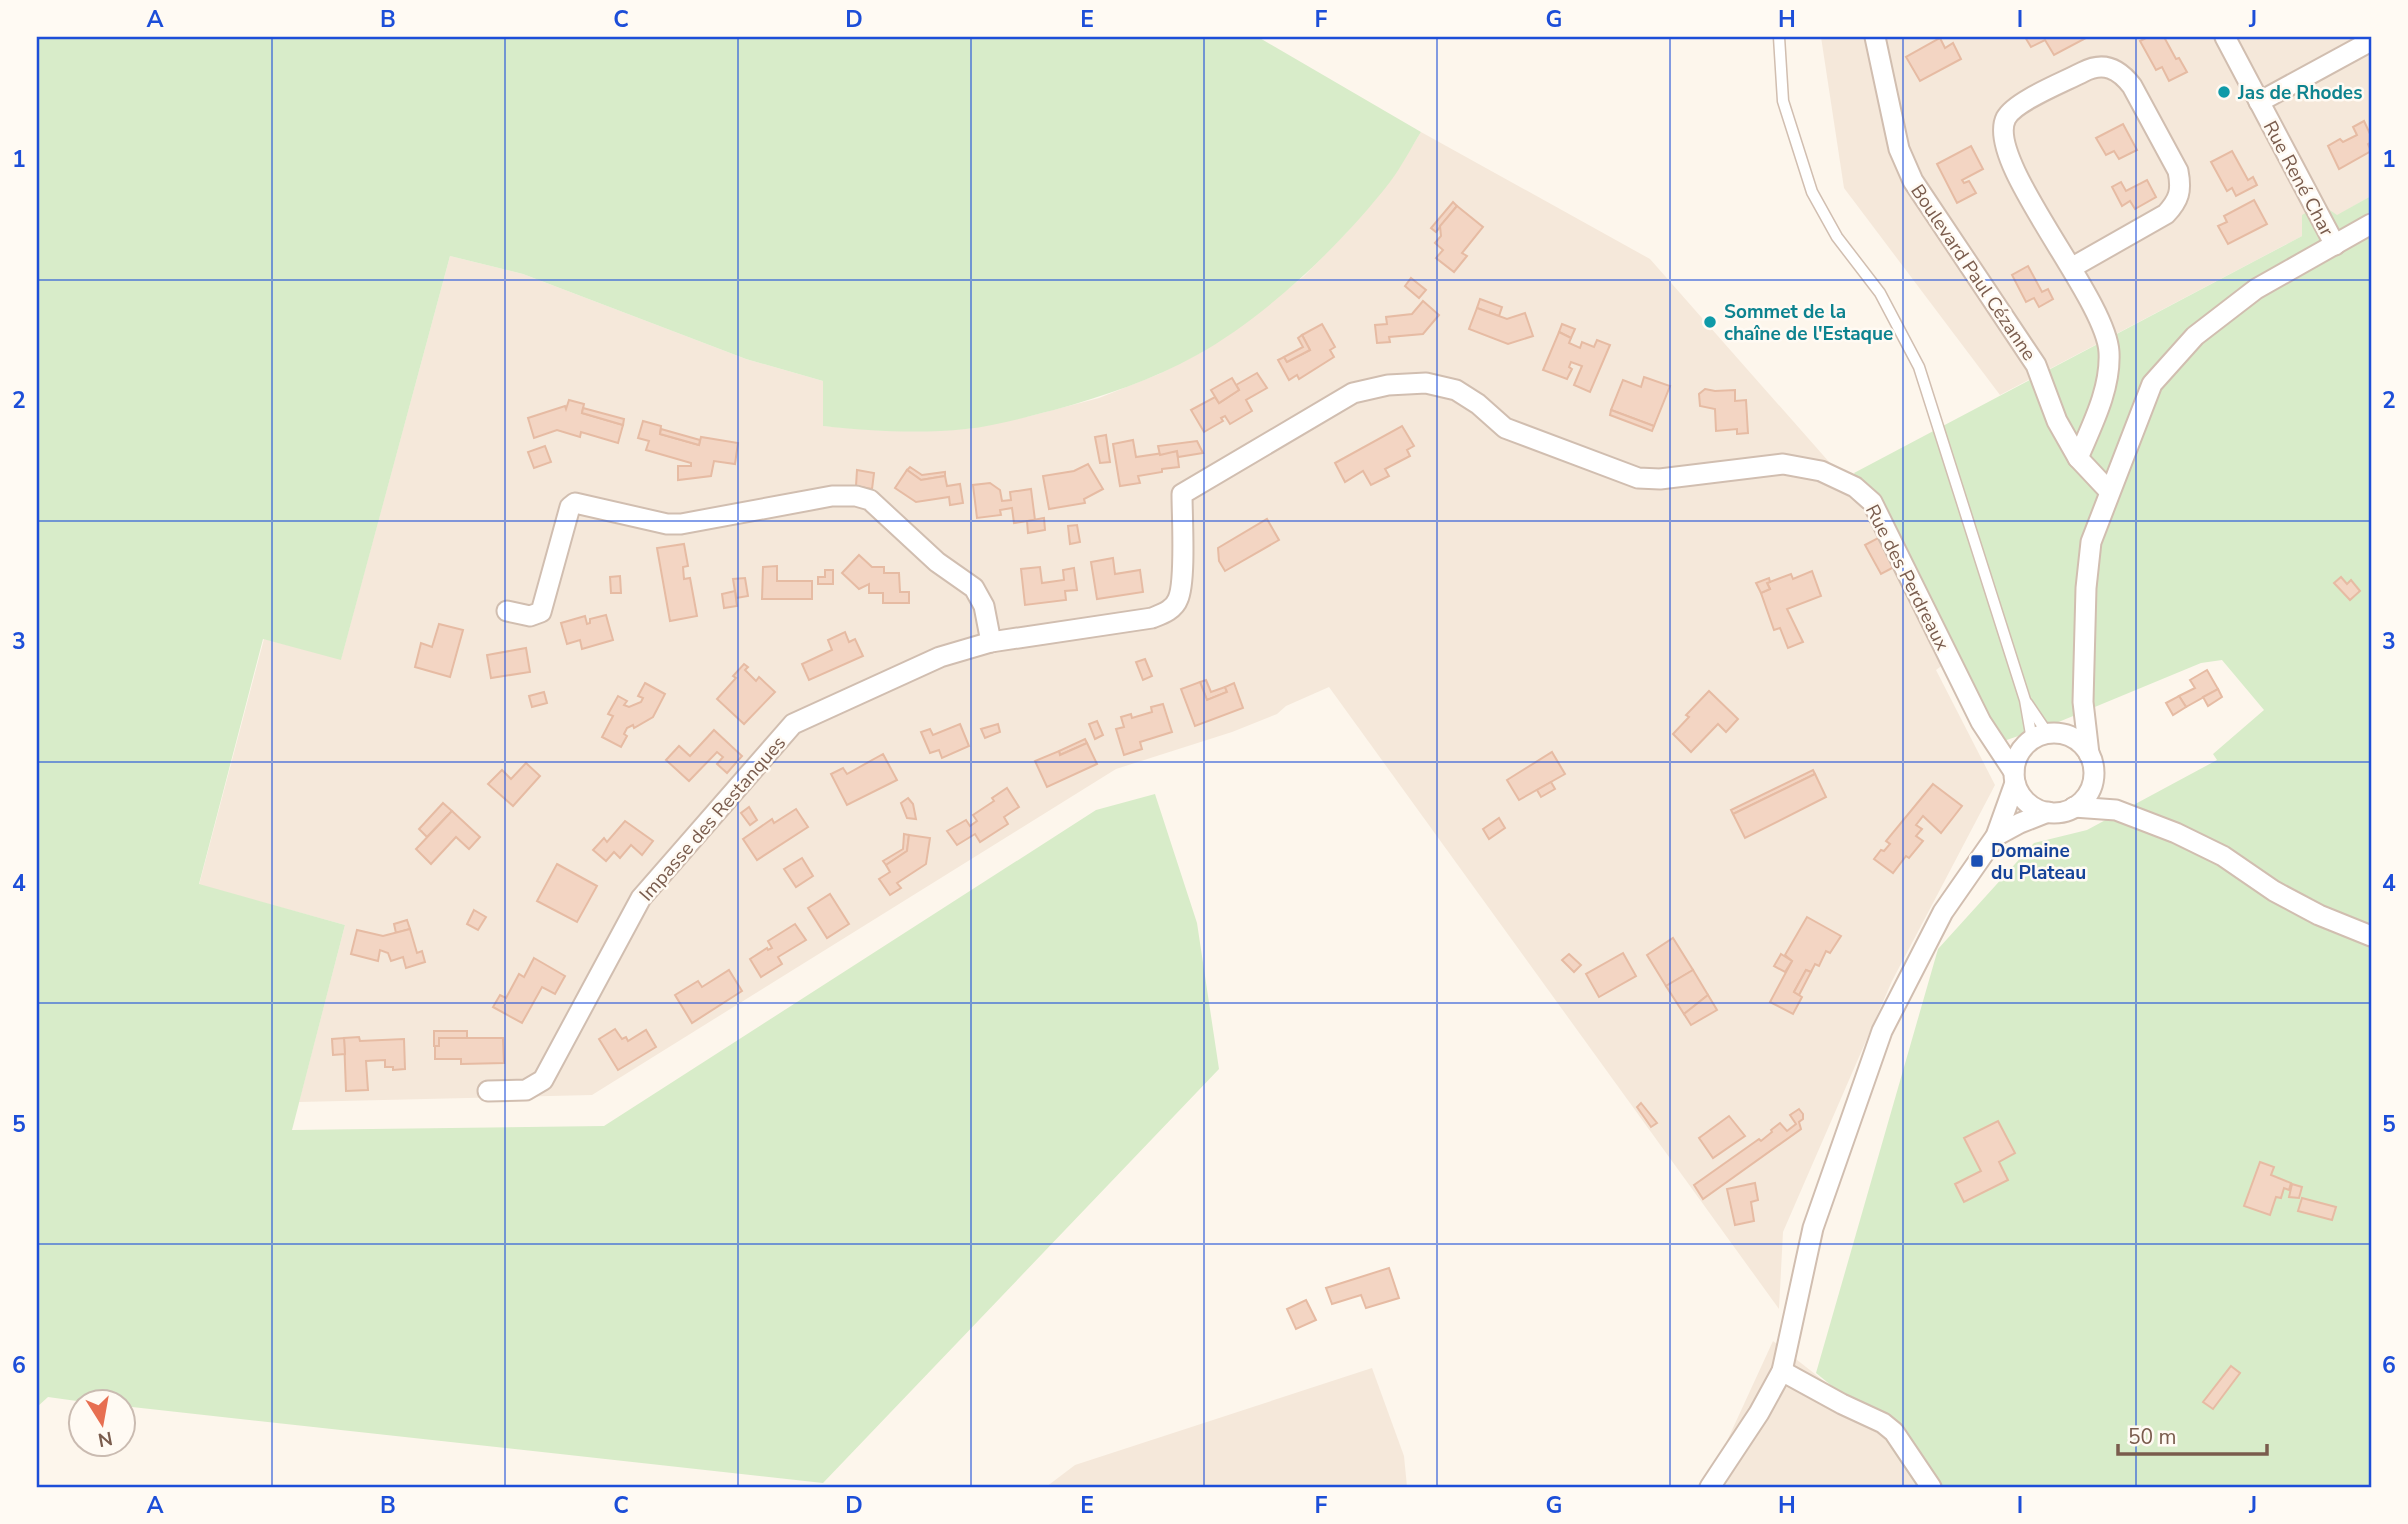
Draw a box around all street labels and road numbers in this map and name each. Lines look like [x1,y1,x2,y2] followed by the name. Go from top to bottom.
[2257,116,2340,241] street label: Rue René Char
[1904,179,2042,366] street label: Boulevard Paul Cézanne
[1859,500,1955,655] street label: Rue des Perdreaux
[634,731,792,907] street label: Impasse des Restanques

